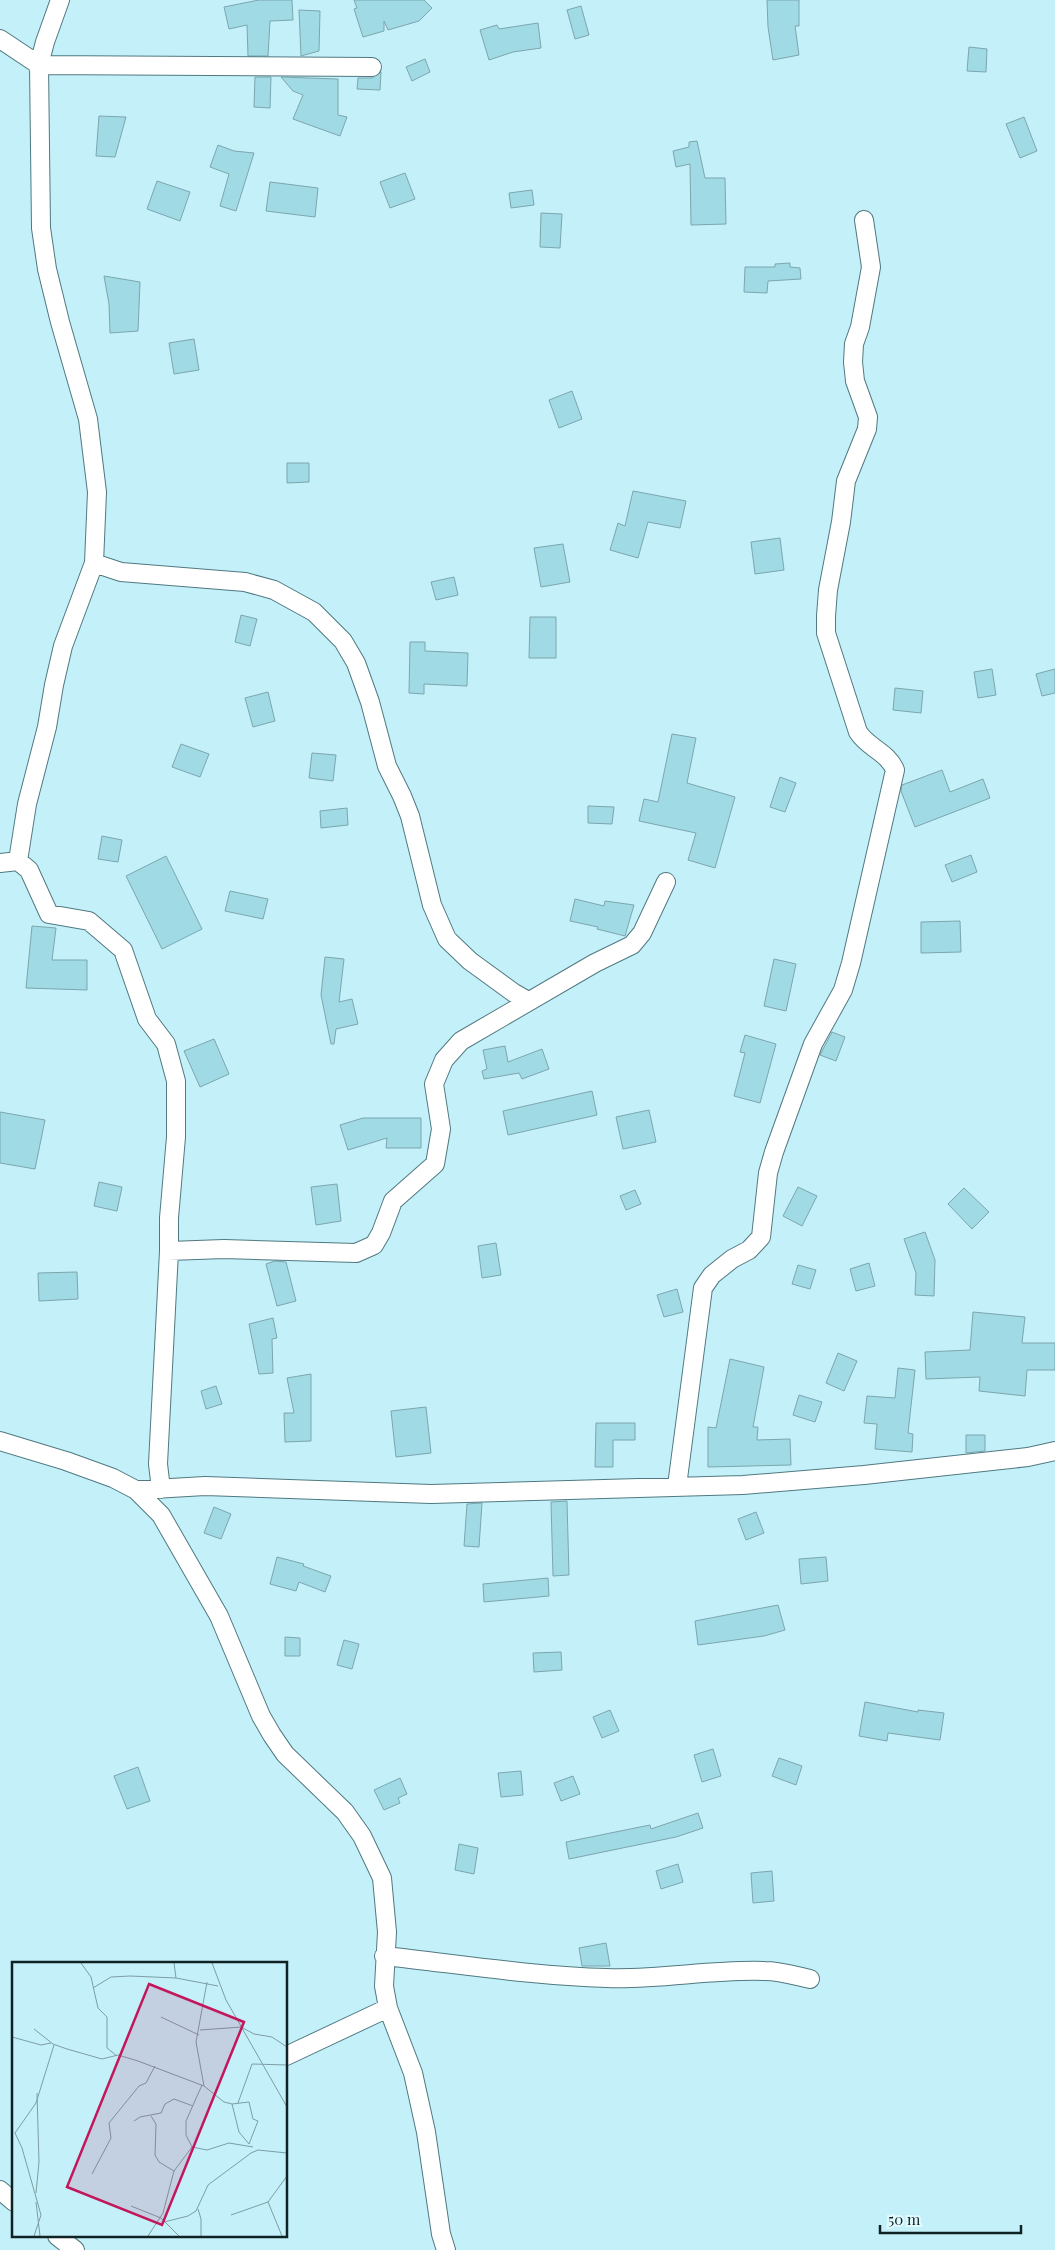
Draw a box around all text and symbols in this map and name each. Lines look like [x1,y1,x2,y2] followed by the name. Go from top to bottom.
[12,1962,288,2238] inset map
[880,2202,1021,2234] scale bar
[888,2209,921,2229] text: 50 m

